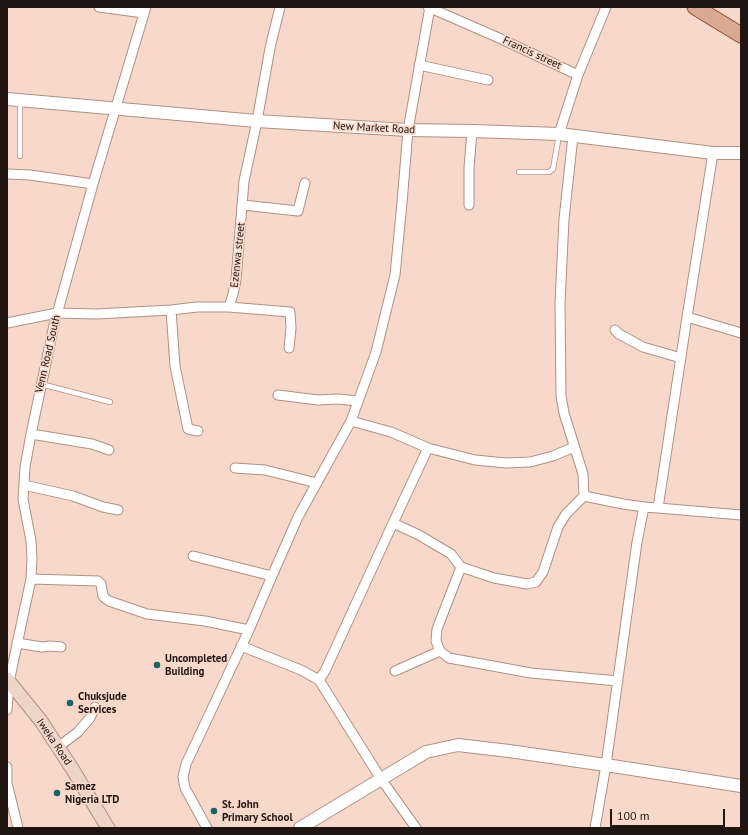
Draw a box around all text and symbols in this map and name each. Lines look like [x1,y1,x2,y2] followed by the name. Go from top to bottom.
[501,34,563,72] street label: Francis street
[332,119,416,137] street label: New Market Road
[228,222,248,288] street label: Ezenwa street
[33,314,63,394] street label: Venn Road South
[165,652,227,678] place label: Uncompleted Building
[152,660,162,670] marker: Uncompleted Building
[78,690,126,716] place label: Chuksjude Services
[65,698,75,708] marker: Chuksjude Services
[34,716,74,768] street label: Iweka Road
[65,780,119,806] place label: Samez Nigeria LTD
[52,788,62,798] marker: Samez Nigeria LTD
[222,798,293,824] place label: St. John Primary School
[612,801,727,827] scale bar
[209,806,219,816] marker: St. John Primary School
[617,808,650,823] text: 100 m

